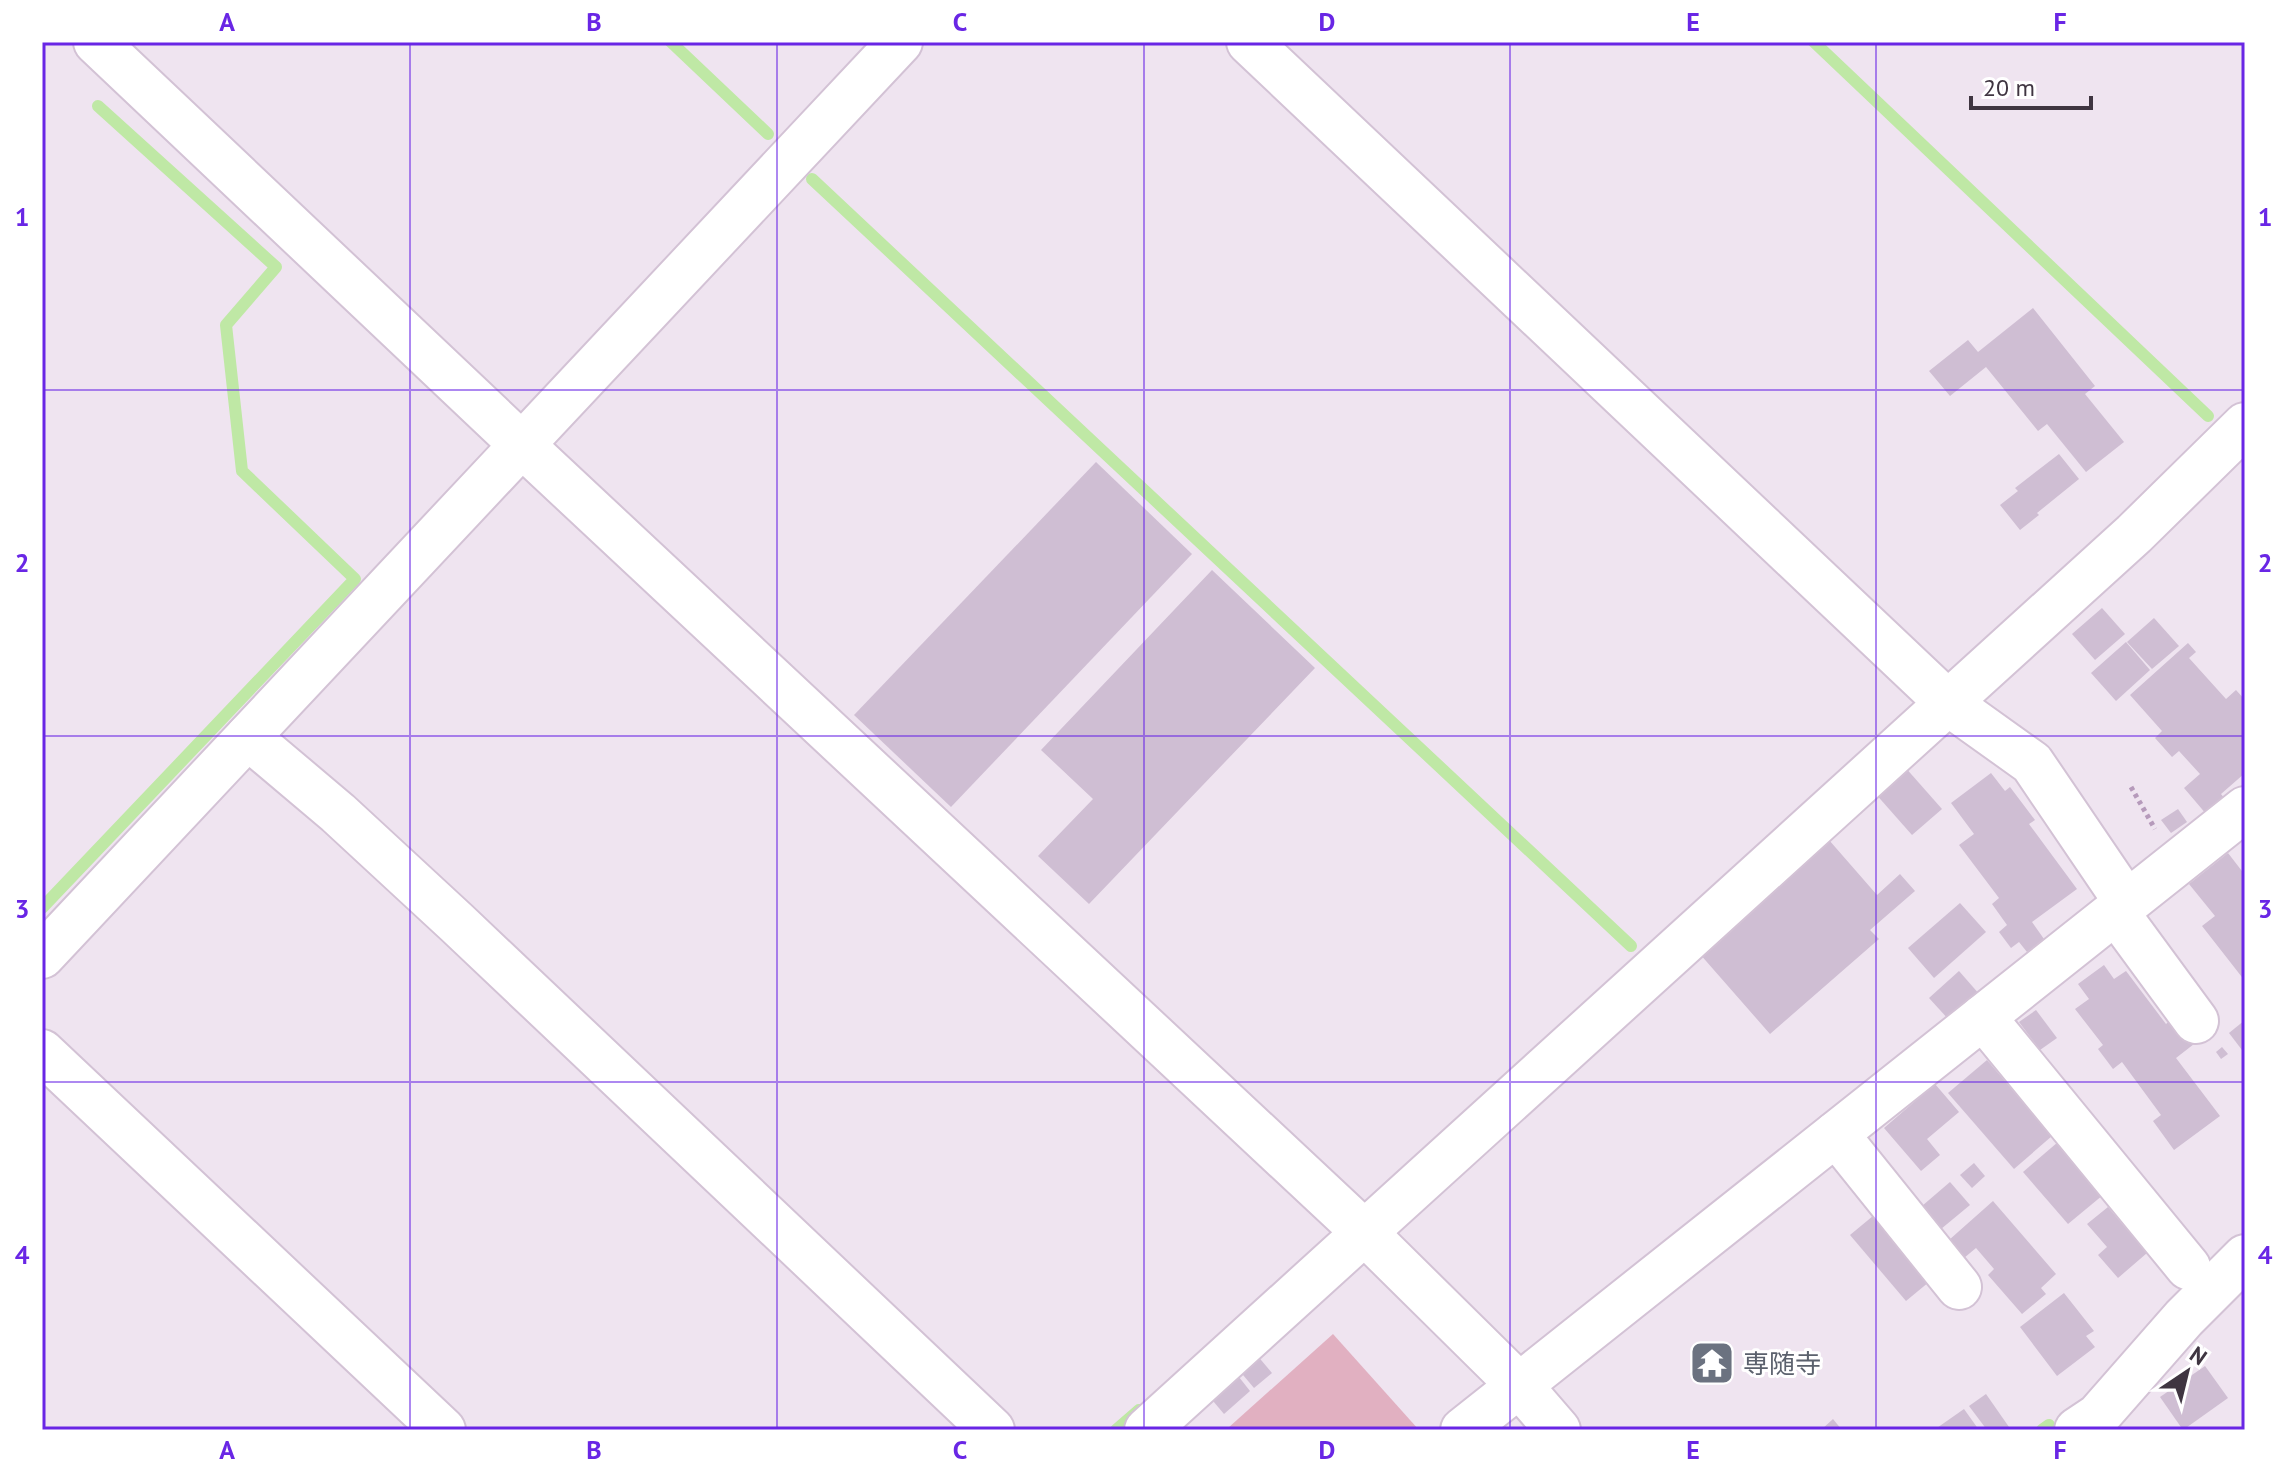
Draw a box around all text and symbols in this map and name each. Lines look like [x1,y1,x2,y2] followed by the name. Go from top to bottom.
[219,5,235,38] text: A
[586,5,602,38] text: B
[953,5,967,38] text: C
[1319,5,1335,38] text: D
[1686,5,1700,38] text: E
[2053,5,2067,38] text: F
[1971,60,2091,110] scale bar
[1983,72,2035,103] text: 20 m
[15,200,29,233] text: 1
[2258,200,2272,233] text: 1
[15,546,29,579] text: 2
[2258,546,2272,579] text: 2
[15,892,29,925] text: 3
[2258,892,2272,925] text: 3
[15,1238,30,1271] text: 4
[2258,1238,2273,1271] text: 4
[2147,1332,2227,1412] north arrow
[1688,1339,1736,1387] temple icon: 専随寺
[2185,1340,2212,1371] text: N
[1743,1347,1821,1380] place label: 専随寺
[219,1433,235,1466] text: A
[586,1433,602,1466] text: B
[953,1433,967,1466] text: C
[1319,1433,1335,1466] text: D
[1686,1433,1700,1466] text: E
[2053,1433,2067,1466] text: F

